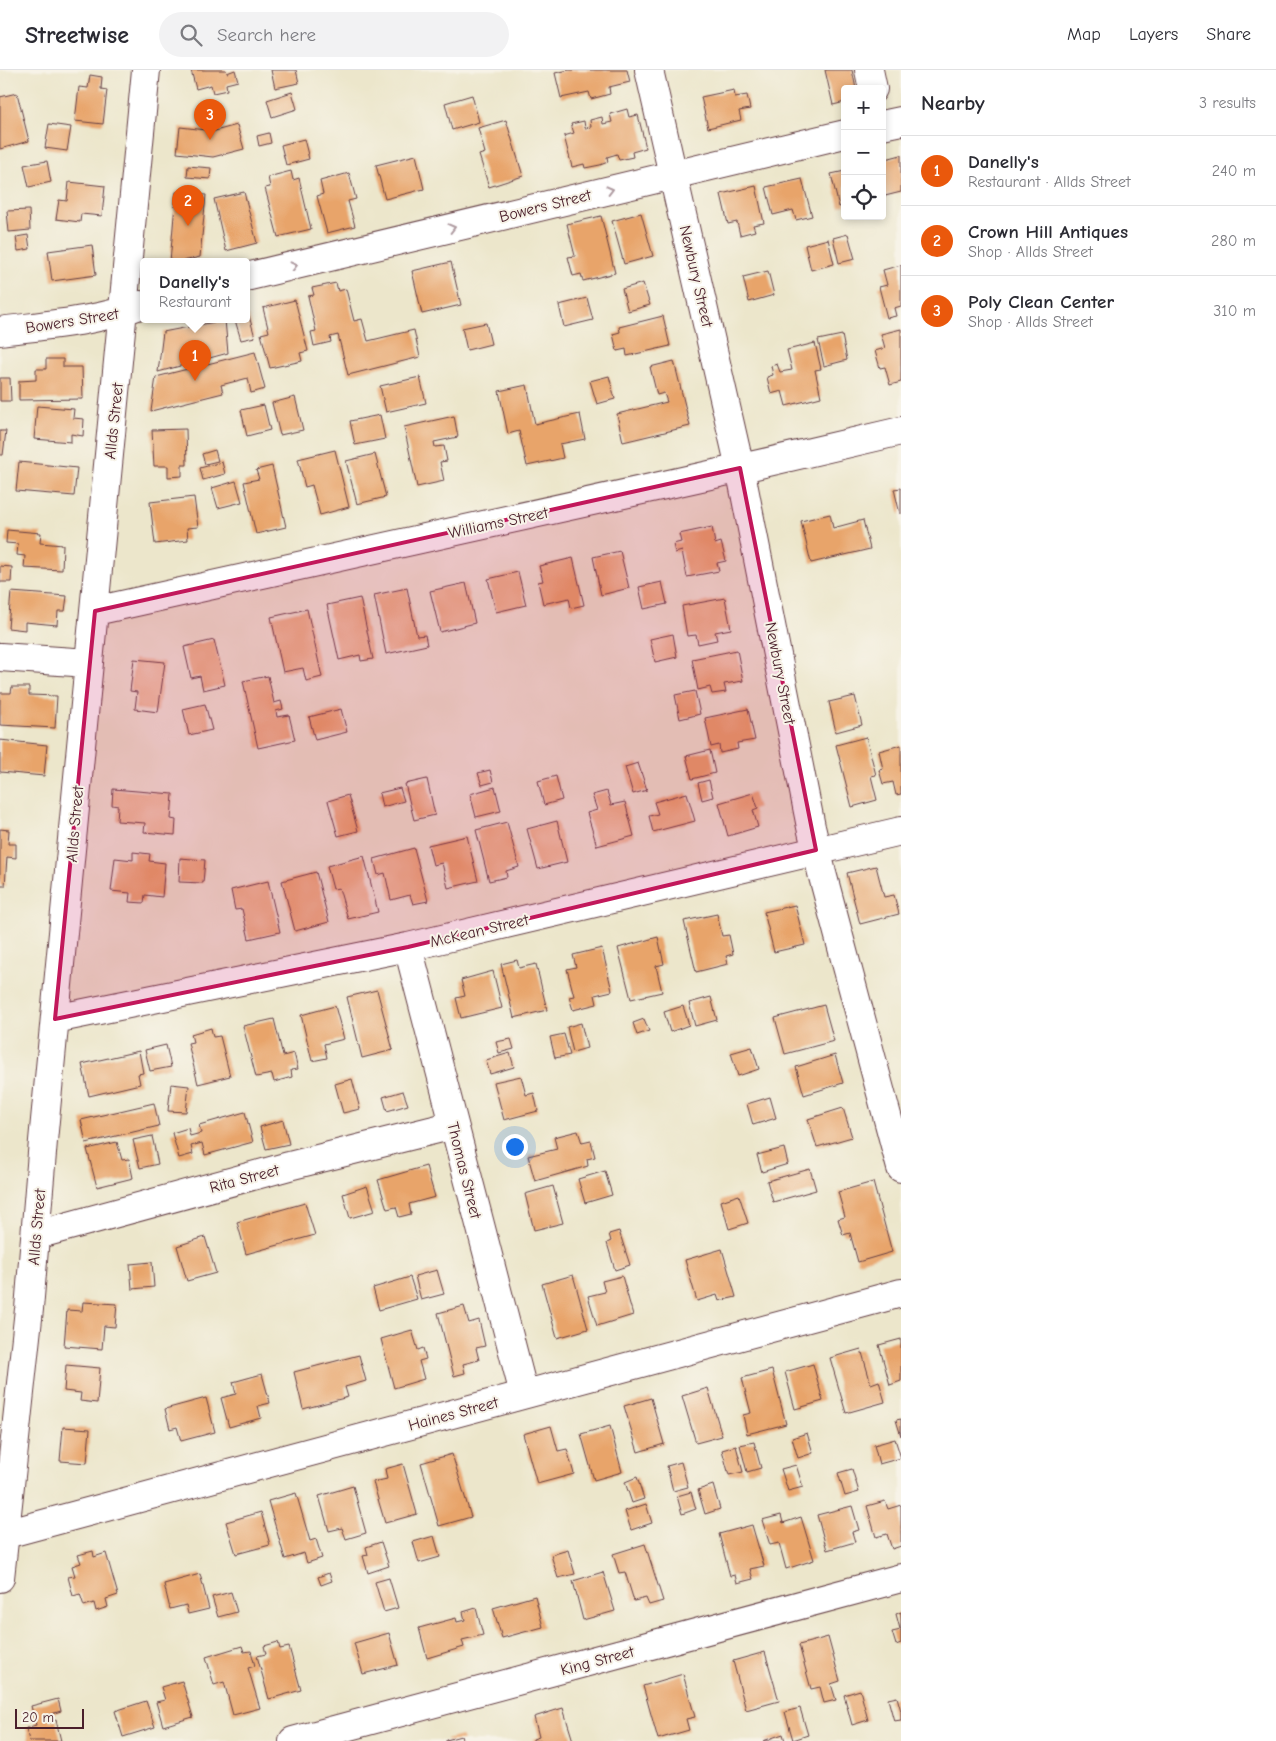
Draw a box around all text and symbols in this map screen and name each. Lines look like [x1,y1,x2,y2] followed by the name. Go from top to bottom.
[159,12,509,57] search box
[25,21,129,49] text: Streetwise
[177,21,205,49] icon: search
[217,24,316,46] text: Search here
[1067,24,1101,45] text: Map
[1129,24,1178,45] text: Layers
[1206,24,1251,45] text: Share
[841,85,886,220] map controls
[841,85,886,130] button: +
[921,91,985,115] text: Nearby
[1199,94,1256,112] text: 3 results
[194,99,226,140] pin: 3
[841,130,886,175] button: −
[968,151,1039,173] text: Danelly's
[934,162,940,180] text: 1
[1212,162,1256,180] text: 240 m
[968,173,1131,191] text: Restaurant · Allds Street
[841,175,886,220] button: locate
[172,185,204,226] pin: 2
[605,185,614,196] one-way arrow
[497,186,593,226] street label: Bowers Street
[968,221,1128,243] text: Crown Hill Antiques
[447,223,456,234] one-way arrow
[676,224,717,329] street label: Newbury Street
[933,232,941,250] text: 2
[1211,232,1256,250] text: 280 m
[968,243,1093,261] text: Shop · Allds Street
[140,258,250,323] popup
[289,261,298,272] one-way arrow
[159,271,230,293] text: Danelly's
[968,291,1114,313] text: Poly Clean Center
[159,293,231,311] text: Restaurant
[933,302,941,320] text: 3
[1213,302,1256,320] text: 310 m
[24,305,120,337] street label: Bowers Street
[968,313,1093,331] text: Shop · Allds Street
[179,340,211,381] pin: 1
[101,382,127,460] street label: Allds Street
[447,504,550,542] street label: Williams Street
[761,621,799,726] street label: Newbury Street
[63,785,87,863] street label: Allds Street
[428,911,531,951] street label: McKean Street
[443,1120,485,1221] street label: Thomas Street
[502,1134,528,1160] your location
[208,1161,281,1197] street label: Rita Street
[25,1188,49,1266] street label: Allds Street
[406,1393,501,1435] street label: Haines Street
[559,1642,636,1679] street label: King Street
[15,1706,84,1729] scale bar
[22,1709,54,1726] text: 20 m

